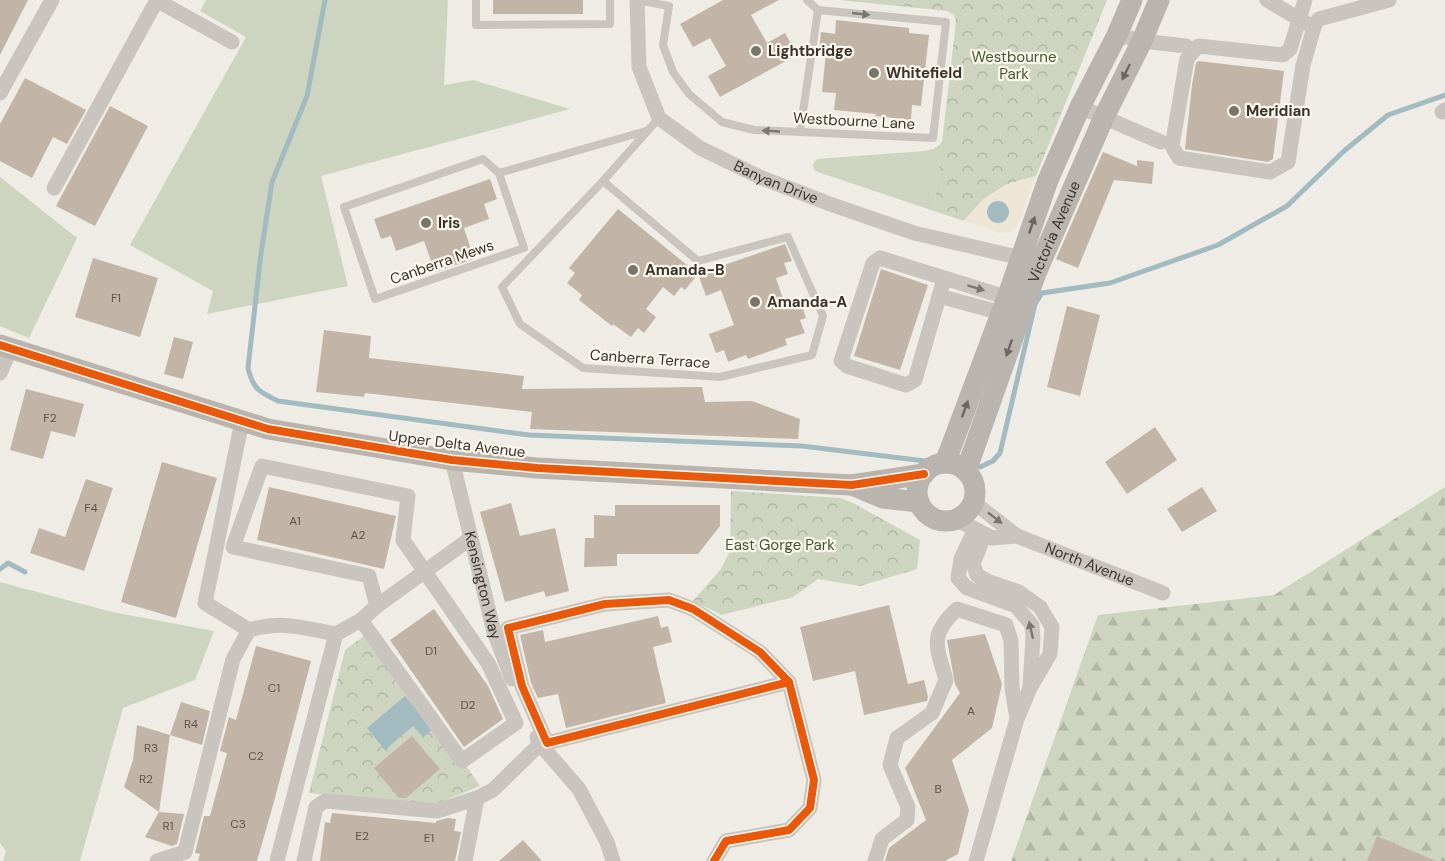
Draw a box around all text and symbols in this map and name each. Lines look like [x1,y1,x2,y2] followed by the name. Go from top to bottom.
[852,9,871,19] one-way arrow
[768,41,853,61] place label: Lightbridge
[749,44,763,58] marker: Lightbridge
[972,47,1056,84] park label: Westbourne Park
[886,63,962,83] place label: Whitefield
[1122,64,1131,81] one-way arrow
[867,66,881,80] marker: Whitefield
[1246,101,1311,121] place label: Meridian
[1227,104,1241,118] marker: Meridian
[793,108,915,134] street label: Westbourne Lane
[762,126,781,136] one-way arrow
[730,156,821,209] street label: Banyan Drive
[1023,178,1085,285] street label: Victoria Avenue
[438,213,460,233] place label: Iris
[419,216,433,230] marker: Iris
[1028,216,1038,234] one-way arrow
[387,235,497,289] street label: Canberra Mews
[645,260,725,280] place label: Amanda-B
[626,263,640,277] marker: Amanda-B
[967,284,985,294] one-way arrow
[111,290,121,306] house number: F1
[767,292,848,312] place label: Amanda-A
[748,295,762,309] marker: Amanda-A
[1004,339,1014,357] one-way arrow
[589,345,711,373] street label: Canberra Terrace
[961,399,971,417] one-way arrow
[43,410,57,426] house number: F2
[387,426,527,462] street label: Upper Delta Avenue
[84,500,98,516] house number: F4
[987,512,1003,525] one-way arrow
[289,513,301,529] house number: A1
[351,527,366,543] house number: A2
[460,529,506,643] street label: Kensington Way
[725,535,835,555] park label: East Gorge Park
[1042,538,1137,591] street label: North Avenue
[1026,620,1035,639] one-way arrow
[425,643,437,659] house number: D1
[268,680,280,696] house number: C1
[461,697,476,713] house number: D2
[967,703,975,719] house number: A
[184,716,198,732] house number: R4
[144,740,158,756] house number: R3
[248,748,264,764] house number: C2
[139,771,153,787] house number: R2
[934,781,942,797] house number: B
[230,816,246,832] house number: C3
[163,818,173,834] house number: R1
[355,828,369,844] house number: E2
[424,830,434,846] house number: E1

